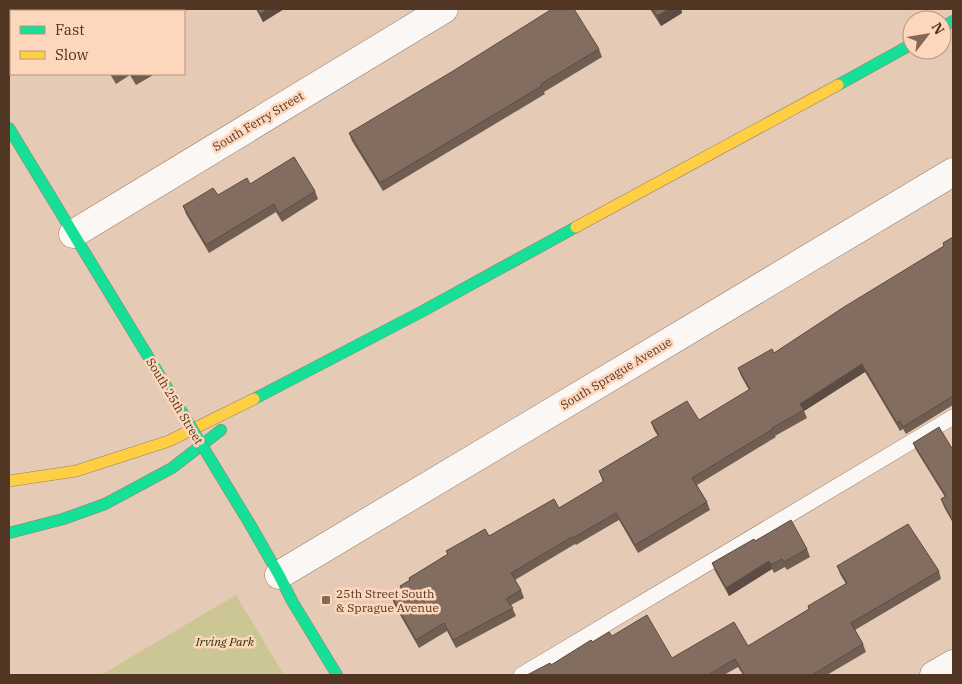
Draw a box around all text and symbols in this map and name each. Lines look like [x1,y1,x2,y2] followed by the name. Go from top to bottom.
[10,10,185,75] legend
[902,10,952,60] north arrow
[928,19,949,38] text: N
[55,20,85,39] text: Fast
[55,45,89,64] text: Slow
[210,88,306,154] street label: South Ferry Street
[558,334,674,412] street label: South Sprague Avenue
[143,355,207,447] street label: South 25th Street
[336,586,439,615] place label: 25th Street South & Sprague Avenue
[320,594,332,606] marker: 25th Street South & Sprague Avenue
[195,634,255,649] park label: Irving Park

